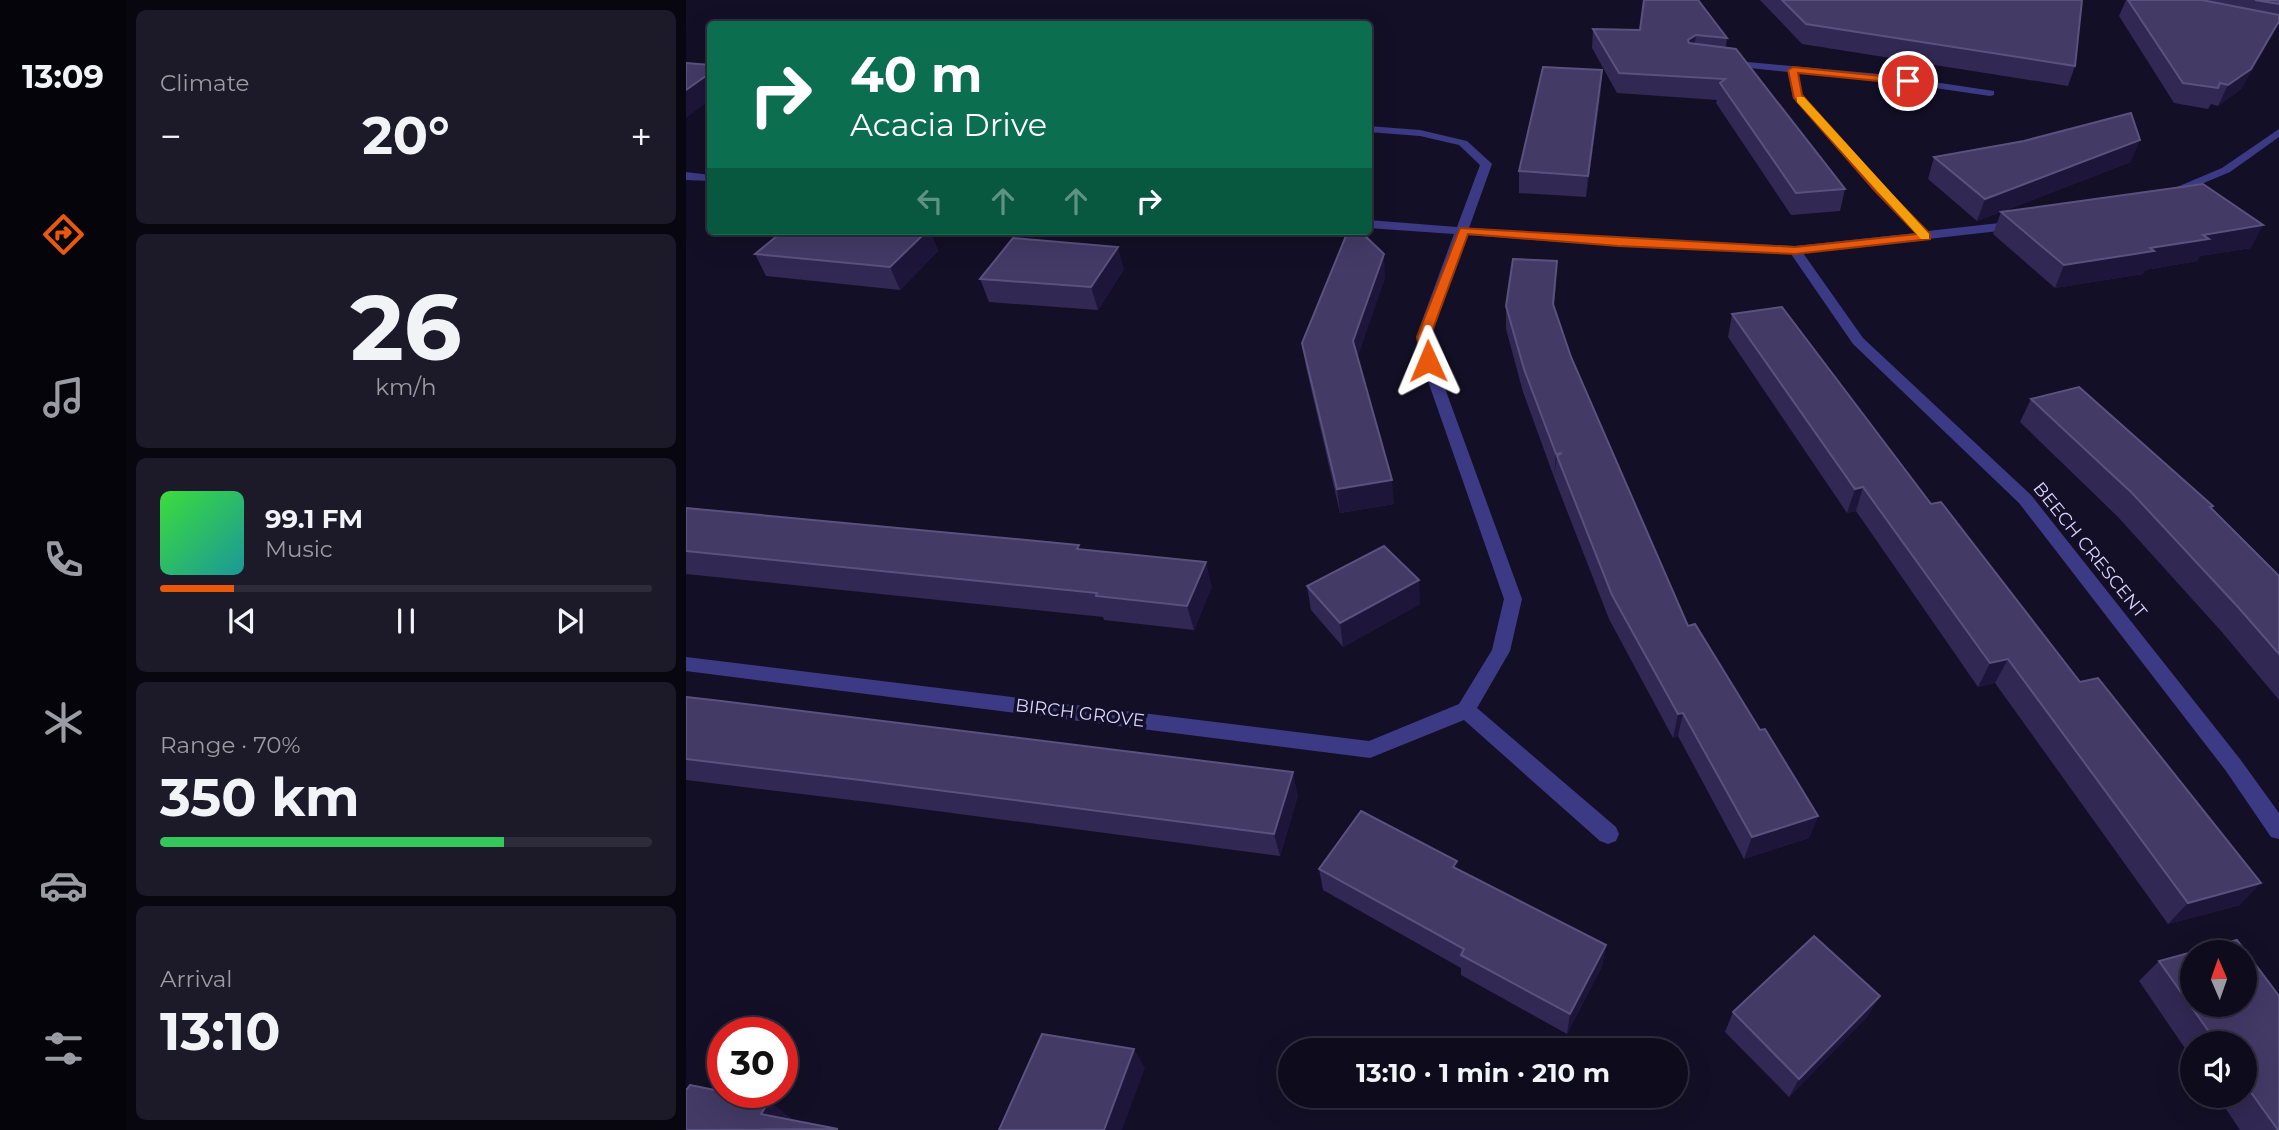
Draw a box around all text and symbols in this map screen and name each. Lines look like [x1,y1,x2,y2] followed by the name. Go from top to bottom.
[850,45,982,104] text: 40 m
[735,49,826,140] icon: right
[1878,51,1938,111] pin
[22,57,104,96] text: 13:09
[1889,62,1927,100] icon: arrive
[160,69,249,97] text: Climate
[362,104,450,167] text: 20°
[850,105,1047,144] text: Acacia Drive
[160,113,182,160] text: −
[630,113,652,160] text: +
[911,182,949,220] icon: left
[984,182,1022,220] icon: ahead
[1057,182,1095,220] icon: ahead
[1130,182,1168,220] icon: right
[39,210,88,259] icon: directions
[350,272,462,383] text: 26
[1391,324,1465,398] position arrow
[39,373,88,422] icon: music
[375,373,437,401] text: km/h
[2028,478,2152,623] street label: BEECH CRESCENT
[265,503,363,535] text: 99.1 FM
[39,535,88,584] icon: phone
[265,535,333,563] text: Music
[223,602,261,640] icon: previous
[387,602,425,640] icon: pause
[551,602,589,640] icon: next
[1014,694,1146,732] street label: BIRCH GROVE
[39,698,88,747] icon: climate
[160,731,301,759] text: Range · 70%
[160,766,360,829] text: 350 km
[39,861,88,910] icon: car
[2180,940,2258,1017] north arrow
[2180,940,2257,1108] map controls
[160,965,233,993] text: Arrival
[160,1000,280,1063] text: 13:10
[707,1017,798,1108] speed limit sign: 30
[39,1024,88,1073] icon: filters
[2180,1031,2257,1108] button: sound
[1356,1057,1610,1089] text: 13:10 · 1 min · 210 m

